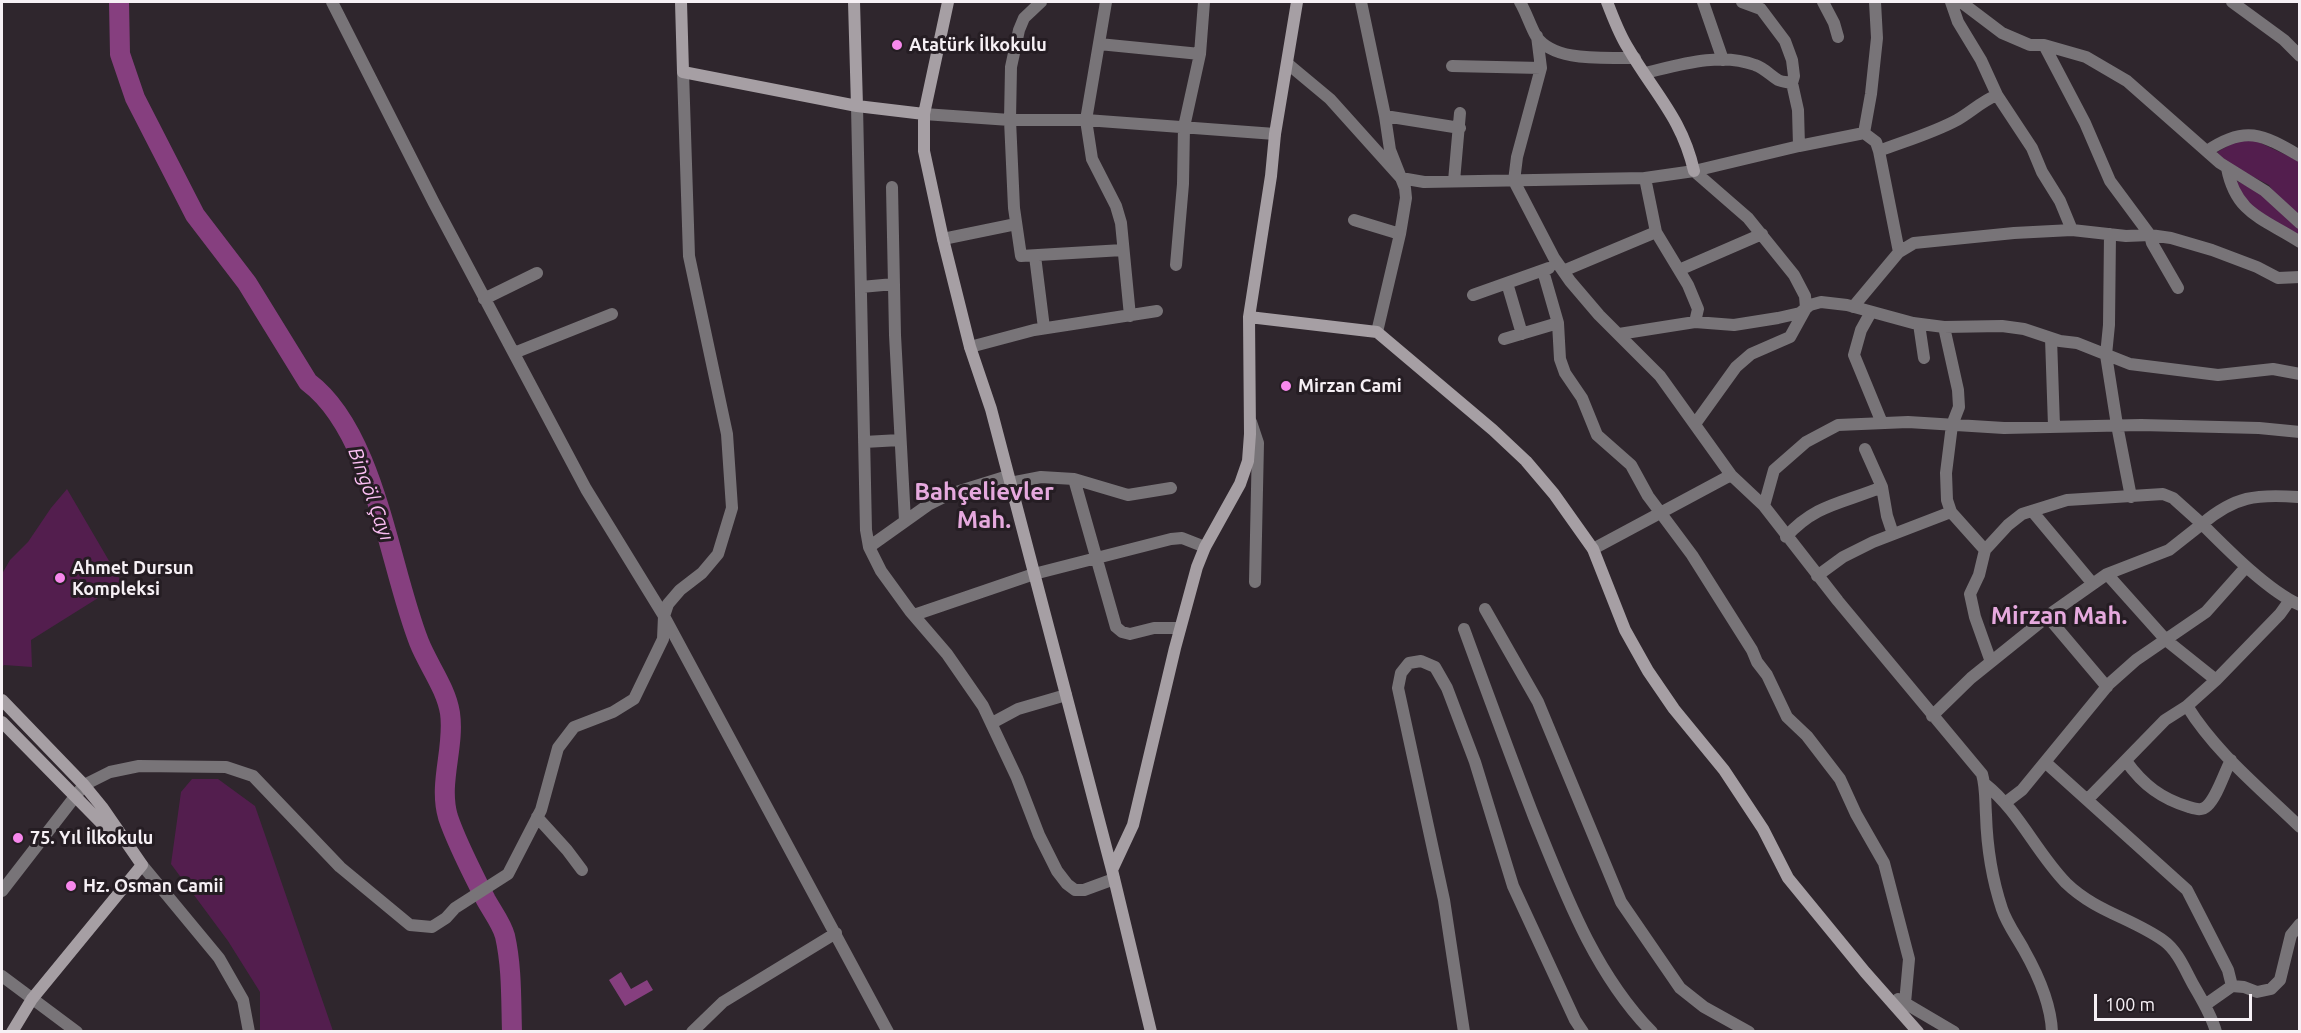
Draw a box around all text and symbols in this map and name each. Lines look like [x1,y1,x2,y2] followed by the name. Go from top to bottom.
[909,34,1047,56] place label: Atatürk İlkokulu
[890,38,904,52] marker: Atatürk İlkokulu
[1298,375,1402,397] place label: Mirzan Cami
[1279,379,1293,393] marker: Mirzan Cami
[343,444,399,544] water label: Bingöl Çayı
[914,478,1054,534] district label: Bahçelievler Mah.
[72,557,194,600] place label: Ahmet Dursun Kompleksi
[53,571,67,585] marker: Ahmet Dursun Kompleksi
[1991,602,2127,630] district label: Mirzan Mah.
[30,827,153,849] place label: 75. Yıl İlkokulu
[11,831,25,845] marker: 75. Yıl İlkokulu
[83,875,224,897] place label: Hz. Osman Camii
[64,879,78,893] marker: Hz. Osman Camii
[2097,982,2254,1020] scale bar
[2105,994,2155,1014] text: 100 m

